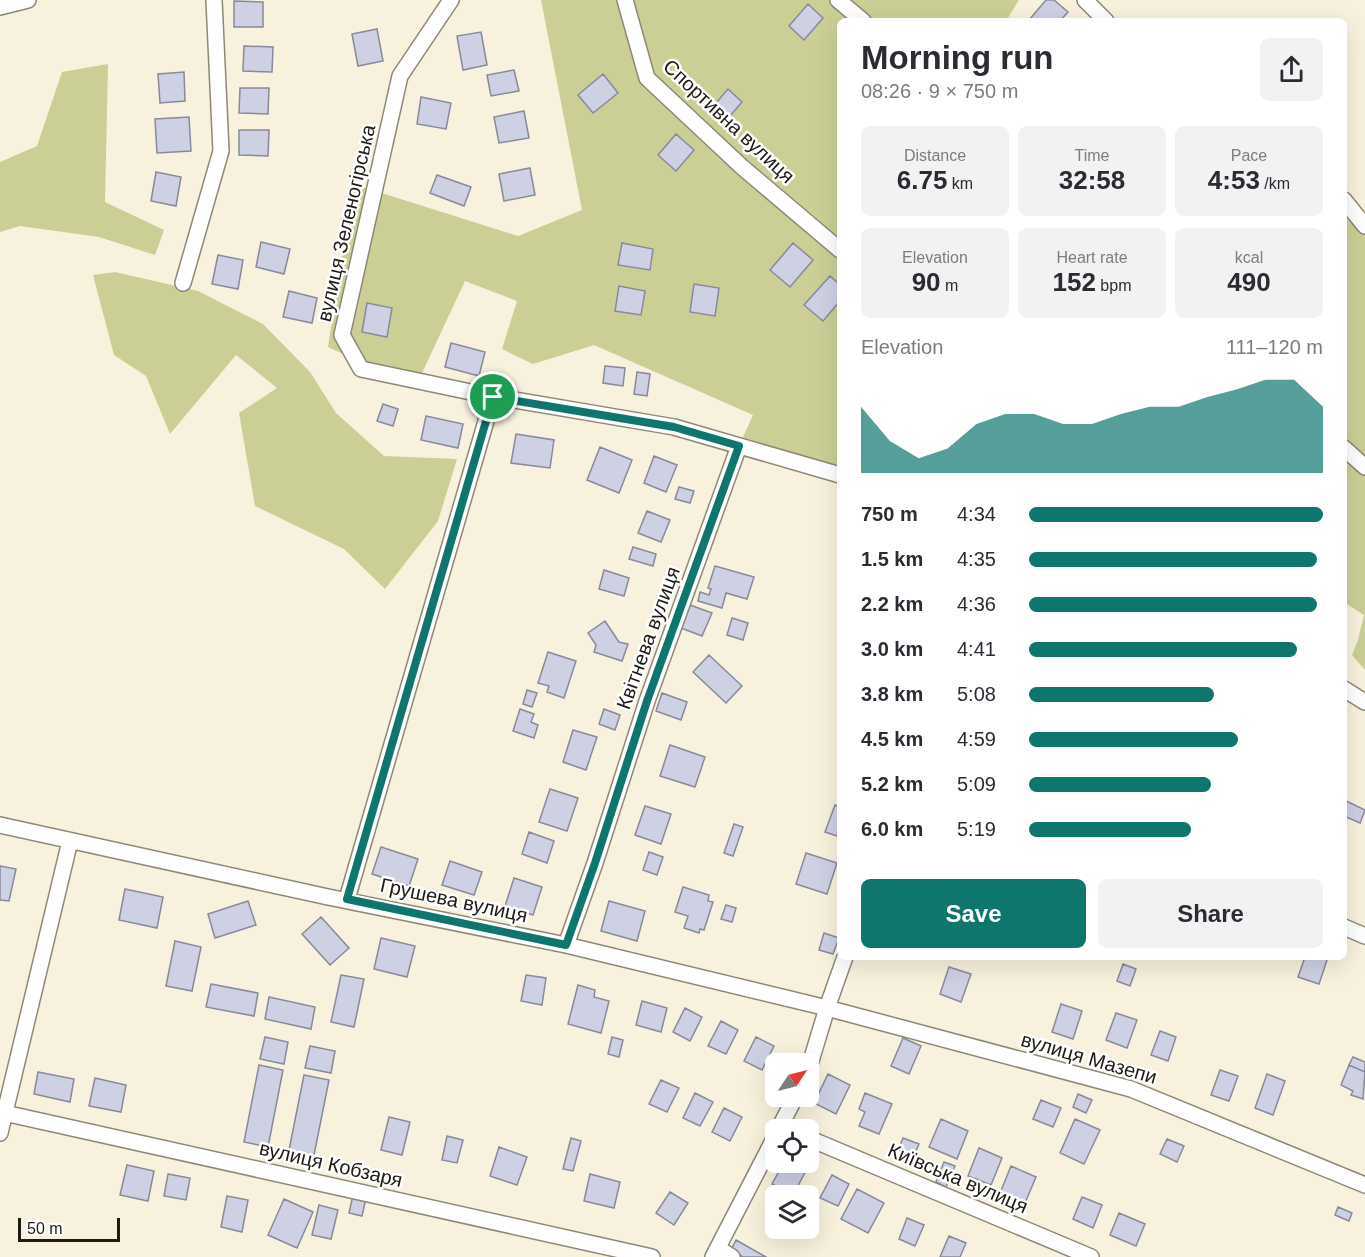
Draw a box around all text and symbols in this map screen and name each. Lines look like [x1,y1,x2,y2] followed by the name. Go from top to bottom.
[1260,38,1323,101] button: share
[861,39,1053,76] text: Morning run
[659,55,799,187] street label: Спортивна вулиця
[861,80,1018,102] text: 08:26 · 9 × 750 m
[313,121,380,324] street label: вулиця Зеленогірська
[904,147,966,164] text: Distance
[1075,147,1109,164] text: Time
[1231,147,1267,164] text: Pace
[897,165,947,195] text: 6.75
[1059,165,1125,195] text: 32:58
[1208,165,1260,195] text: 4:53
[947,175,973,192] text: km
[1260,175,1290,192] text: /km
[902,249,968,266] text: Elevation
[1056,249,1128,266] text: Heart rate
[1235,249,1263,266] text: kcal
[912,267,941,297] text: 90
[1053,267,1096,297] text: 152
[1227,267,1271,297] text: 490
[941,277,958,294] text: m
[1096,277,1131,294] text: bpm
[861,336,943,358] text: Elevation
[1226,336,1323,358] text: 111–120 m
[467,371,518,422] pin
[476,380,509,413] icon: arrive
[861,503,918,525] text: 750 m
[957,503,996,525] text: 4:34
[861,548,923,570] text: 1.5 km
[957,548,996,570] text: 4:35
[612,564,684,712] street label: Квітнева вулиця
[861,593,923,615] text: 2.2 km
[957,593,996,615] text: 4:36
[861,638,923,660] text: 3.0 km
[957,638,996,660] text: 4:41
[861,683,923,705] text: 3.8 km
[957,683,996,705] text: 5:08
[861,728,923,750] text: 4.5 km
[957,728,996,750] text: 4:59
[861,773,923,795] text: 5.2 km
[957,773,996,795] text: 5:09
[861,818,923,840] text: 6.0 km
[957,818,996,840] text: 5:19
[378,874,530,926] street label: Грушева вулиця
[861,879,1086,948] button: Save
[1098,879,1323,948] button: Share
[1019,1028,1159,1088] street label: вулиця Мазепи
[765,1053,819,1107] north arrow
[765,1053,819,1239] map controls
[765,1119,819,1173] button: locate
[257,1137,405,1191] street label: вулиця Кобзаря
[885,1139,1031,1217] street label: Київська вулиця
[765,1185,819,1239] button: layers
[18,1215,120,1242] scale bar
[27,1220,63,1237] text: 50 m

